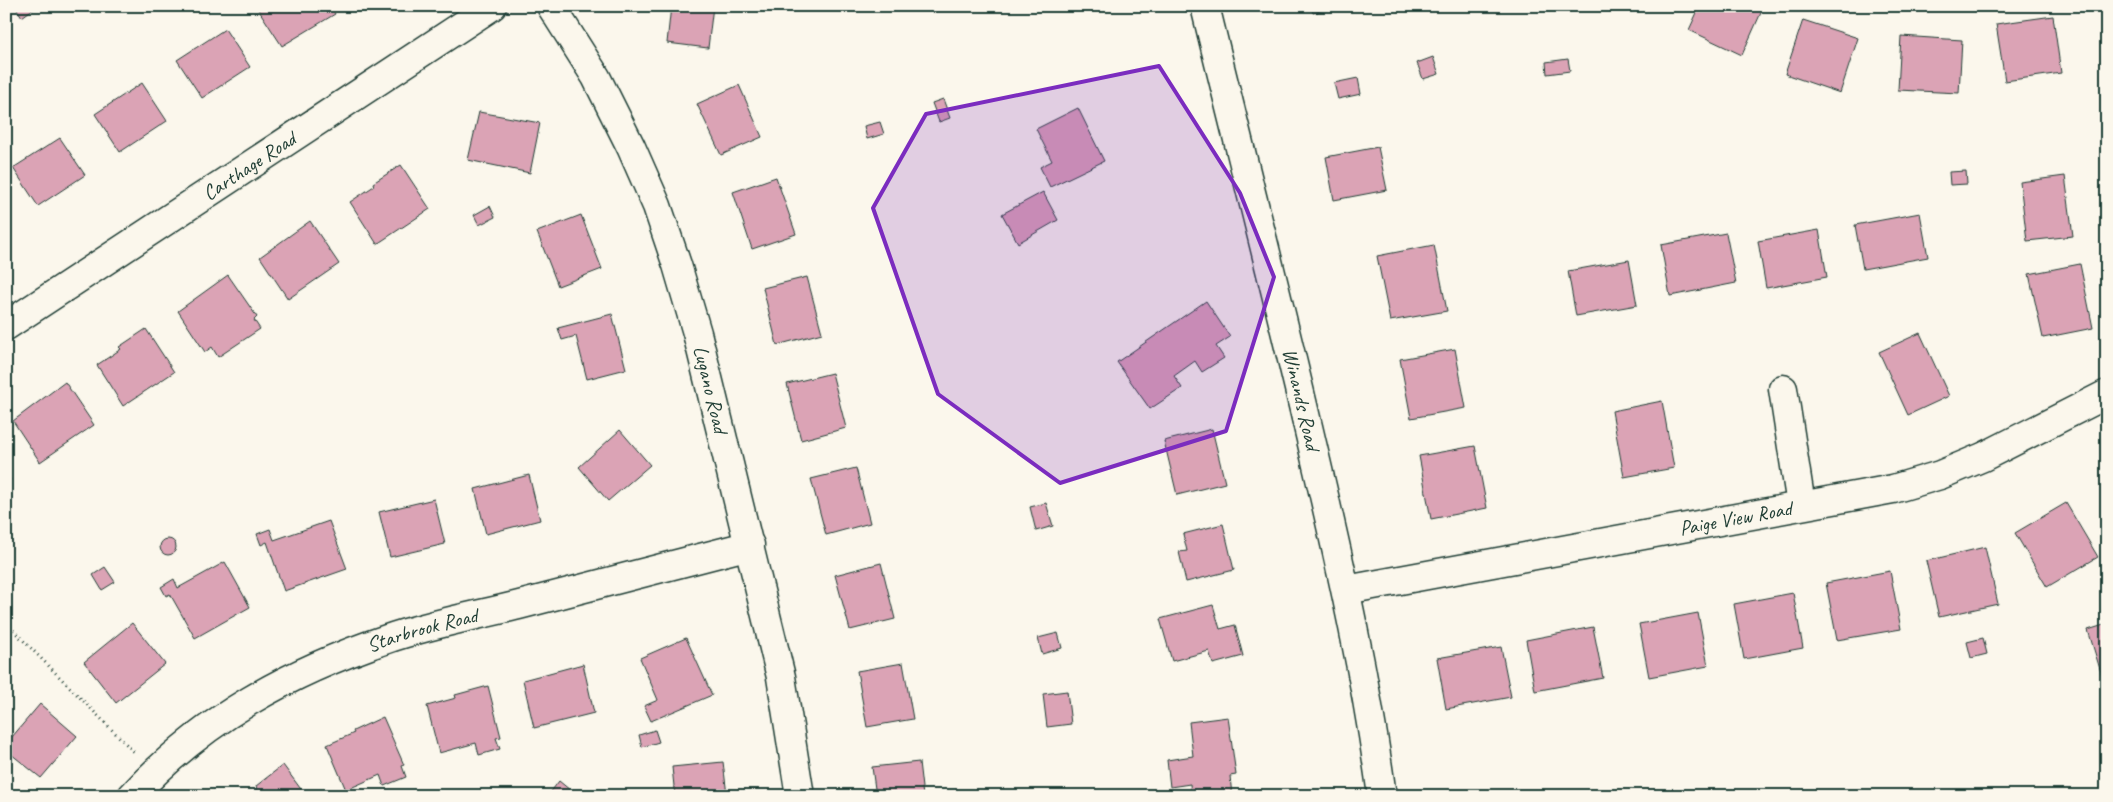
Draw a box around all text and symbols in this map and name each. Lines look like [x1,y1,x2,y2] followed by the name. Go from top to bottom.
[198,124,304,206] street label: Carthage Road
[688,343,735,438] street label: Lugano Road
[1277,346,1327,456] street label: Winands Road
[1677,495,1796,541] street label: Paige View Road
[363,602,483,658] street label: Starbrook Road

